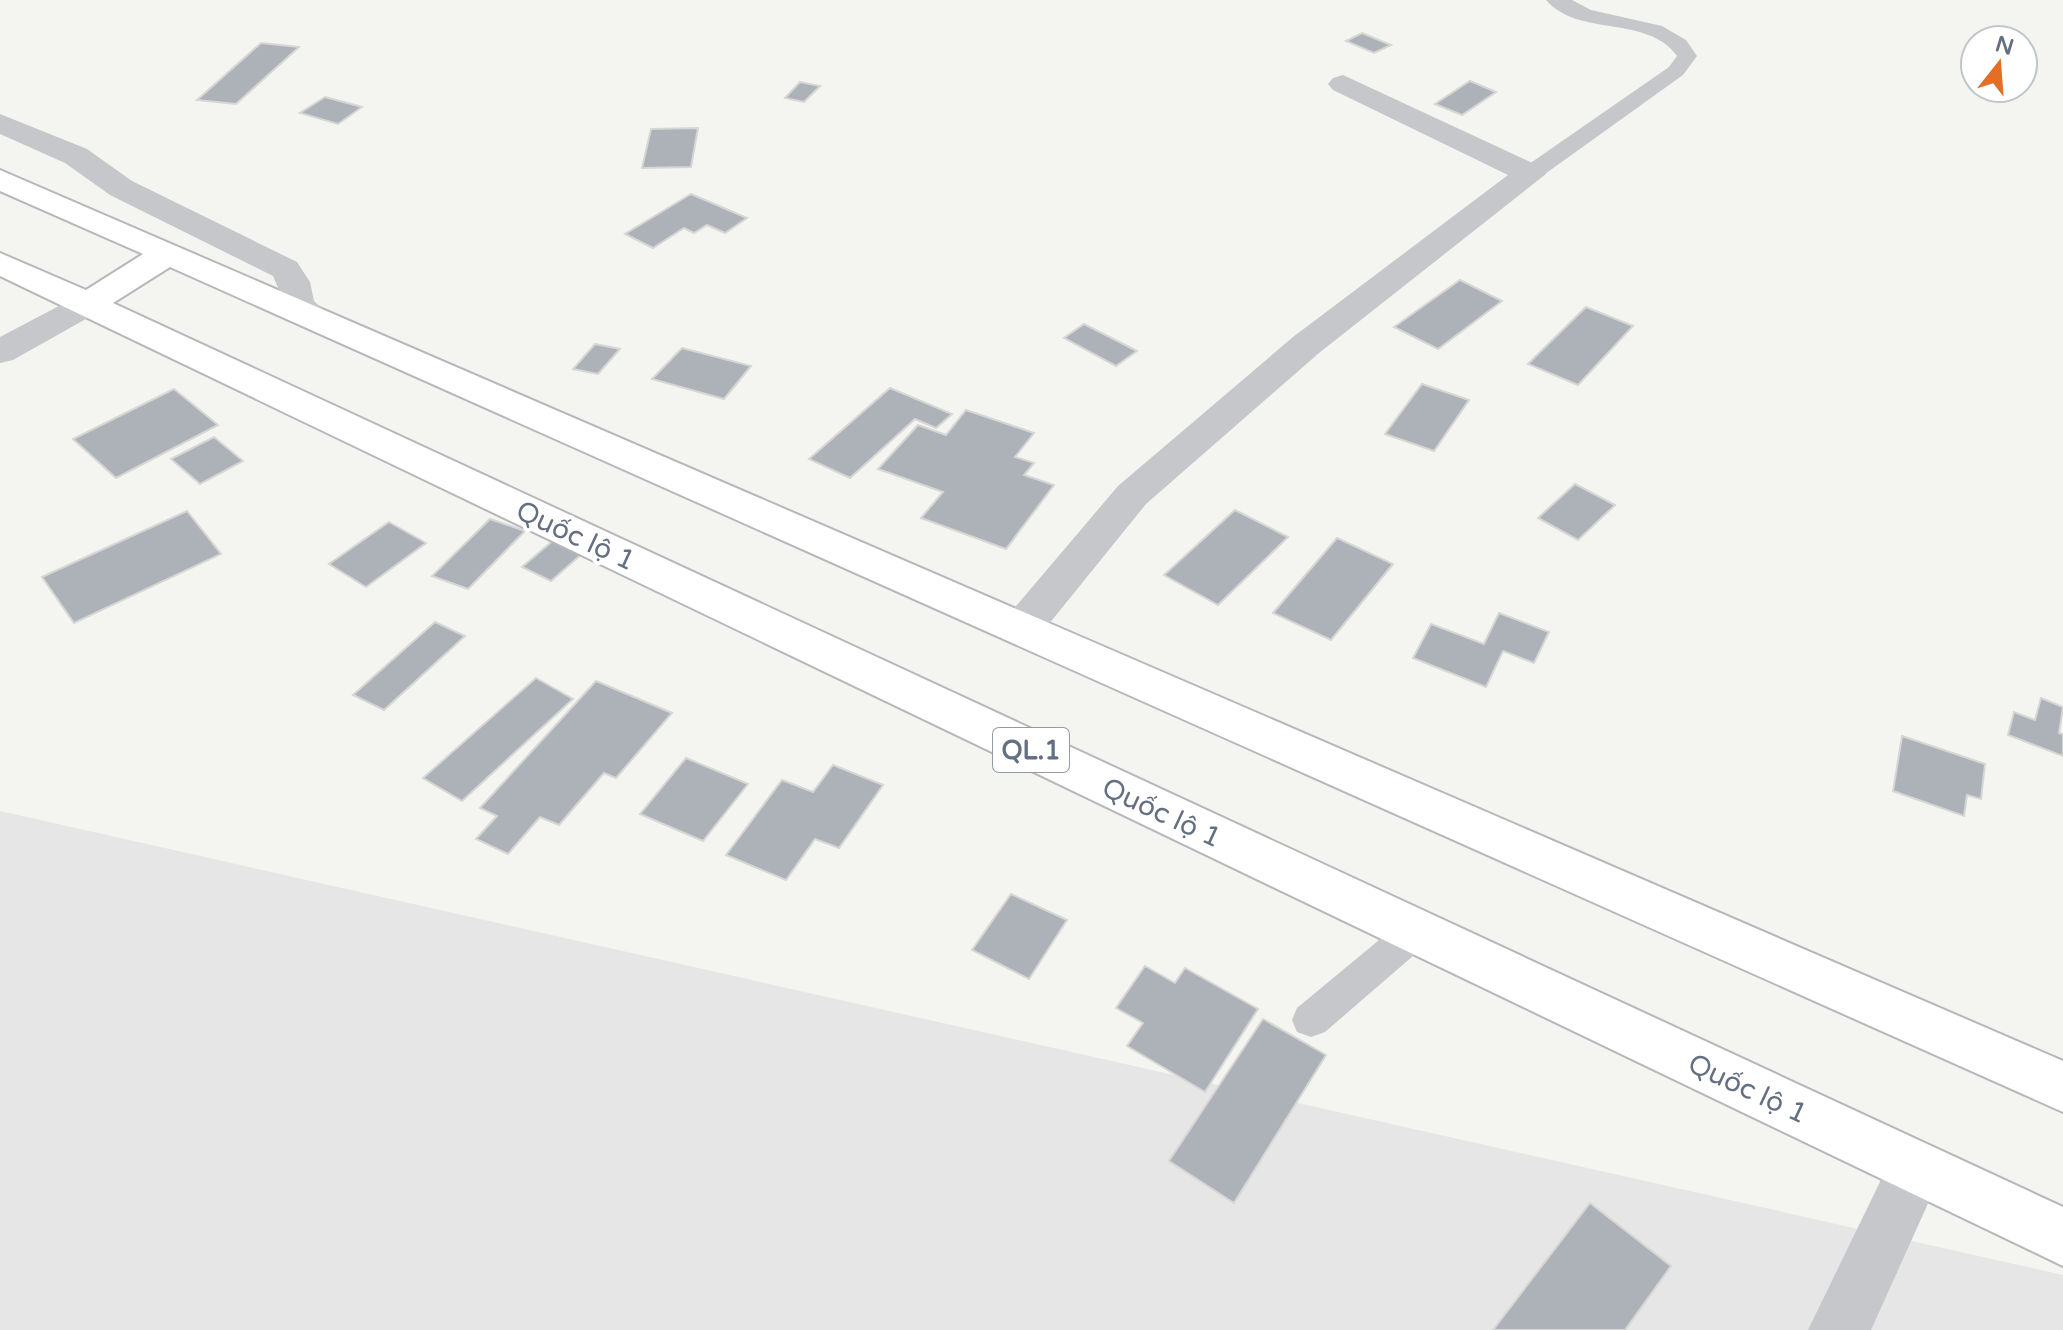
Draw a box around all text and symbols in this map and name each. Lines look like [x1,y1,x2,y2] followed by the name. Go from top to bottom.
[1959,24,2039,104] north arrow
[1992,31,2017,61] text: N
[511,494,641,578] street label: Quốc lộ 1
[993,728,1069,772] road number: QL.1
[1097,771,1227,855] street label: Quốc lộ 1
[1683,1047,1813,1131] street label: Quốc lộ 1

